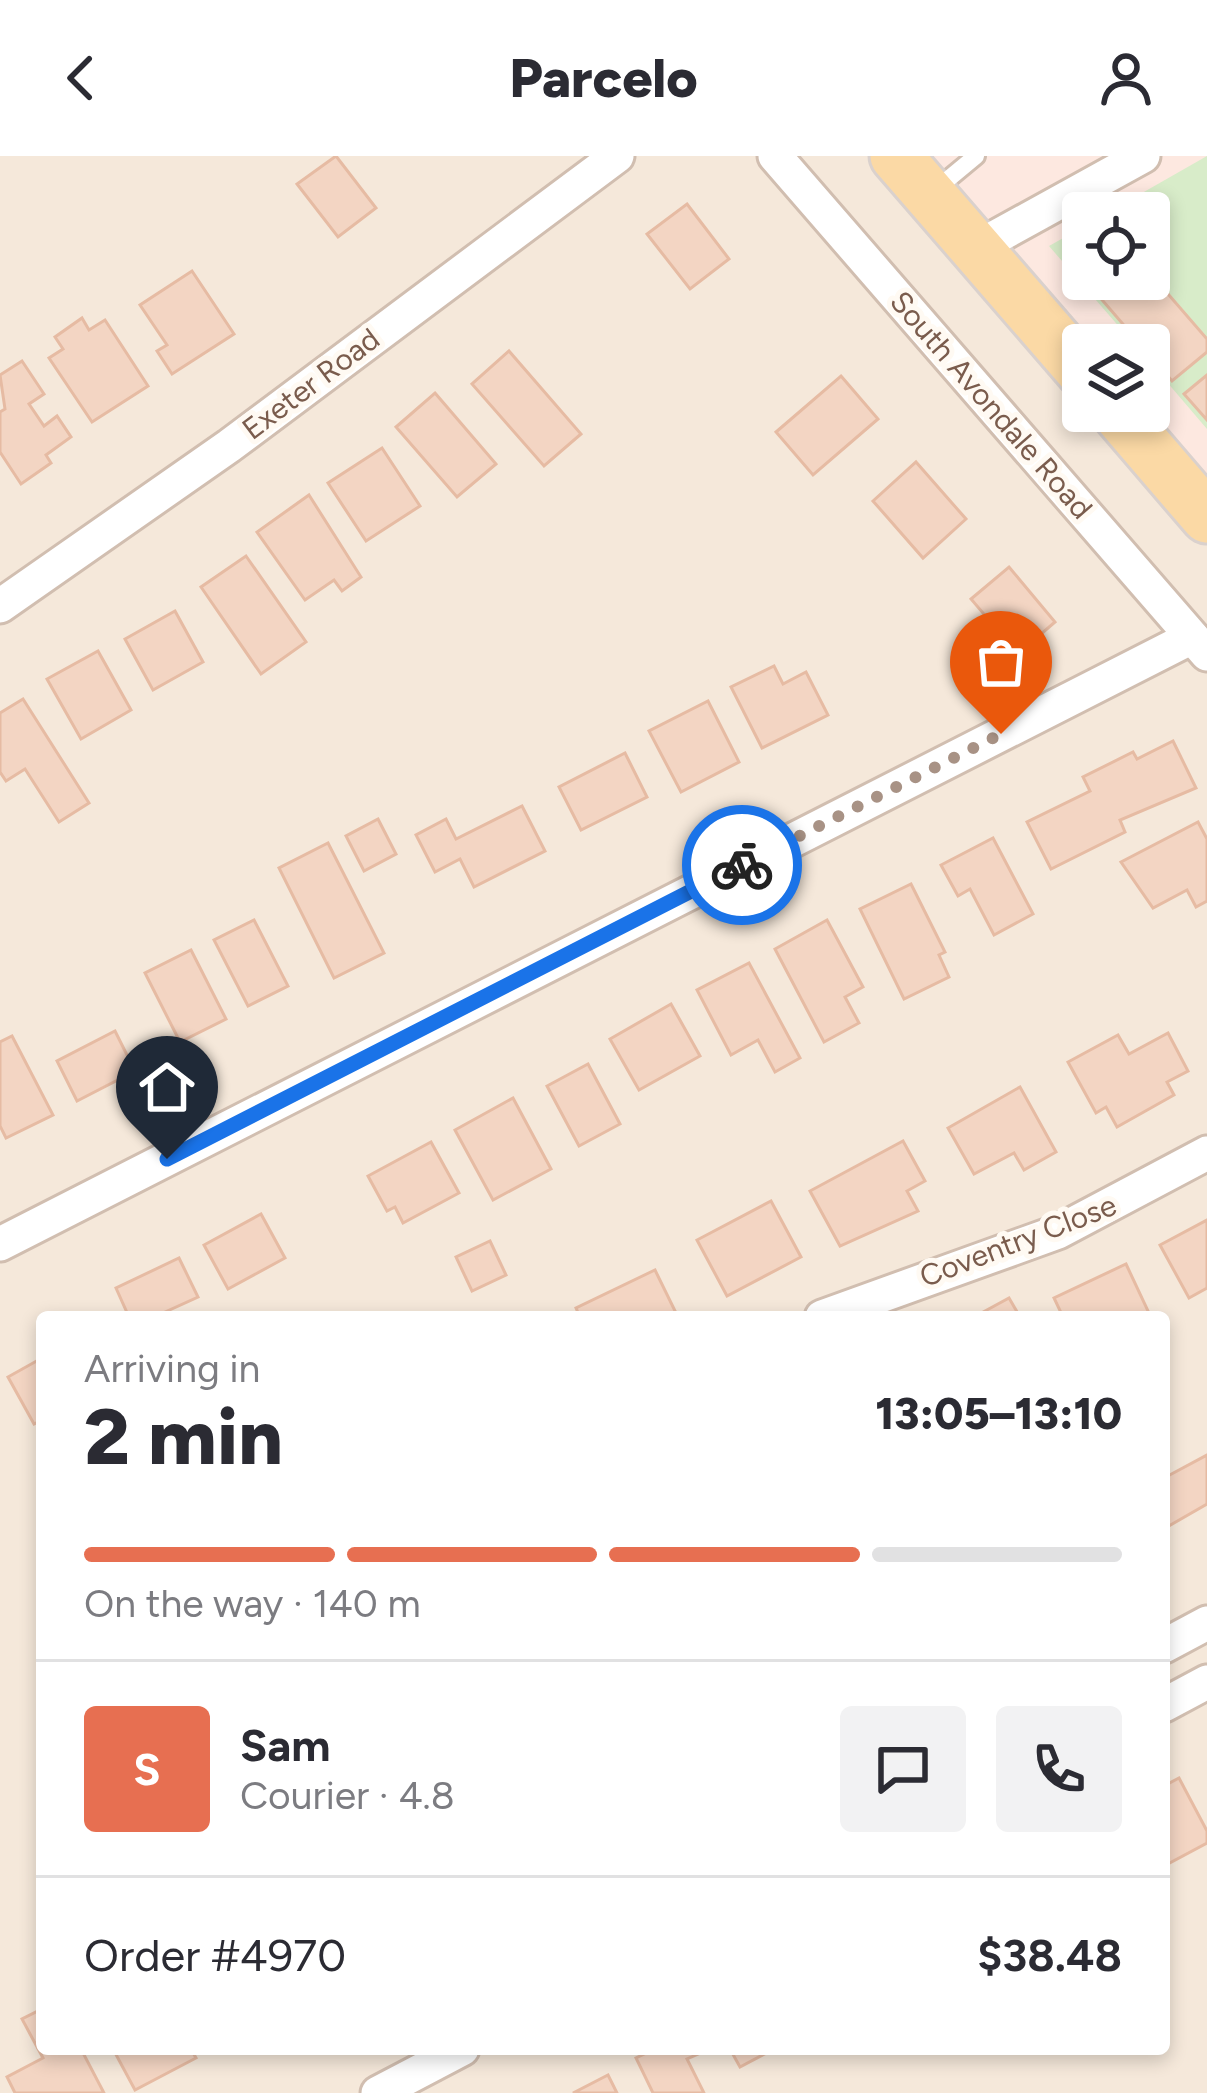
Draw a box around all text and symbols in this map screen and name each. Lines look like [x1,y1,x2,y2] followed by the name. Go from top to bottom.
[48,45,114,111] icon: back
[1093,45,1159,111] icon: person
[509,46,698,111] text: Parcelo
[1062,192,1170,432] map controls
[1062,192,1170,300] button: locate
[882,283,1100,526] street label: South Avondale Road
[235,320,387,447] street label: Exeter Road
[1062,324,1170,432] button: layers
[950,611,1052,734] pin
[968,629,1034,695] icon: bag
[682,805,802,925] courier
[709,832,775,898] icon: bike
[116,1036,218,1159] pin
[134,1054,200,1120] icon: home
[914,1186,1121,1295] street label: Coventry Close
[84,1345,260,1392] text: Arriving in
[875,1386,1122,1440] text: 13:05–13:10
[84,1390,283,1484] text: 2 min
[84,1580,421,1627] text: On the way · 140 m
[840,1706,966,1832] button: chat
[996,1706,1122,1832] button: phone
[240,1718,331,1772] text: Sam
[133,1742,161,1796] text: S
[240,1772,455,1819] text: Courier · 4.8
[84,1928,346,1982] text: Order #4970
[977,1928,1122,1982] text: $38.48

